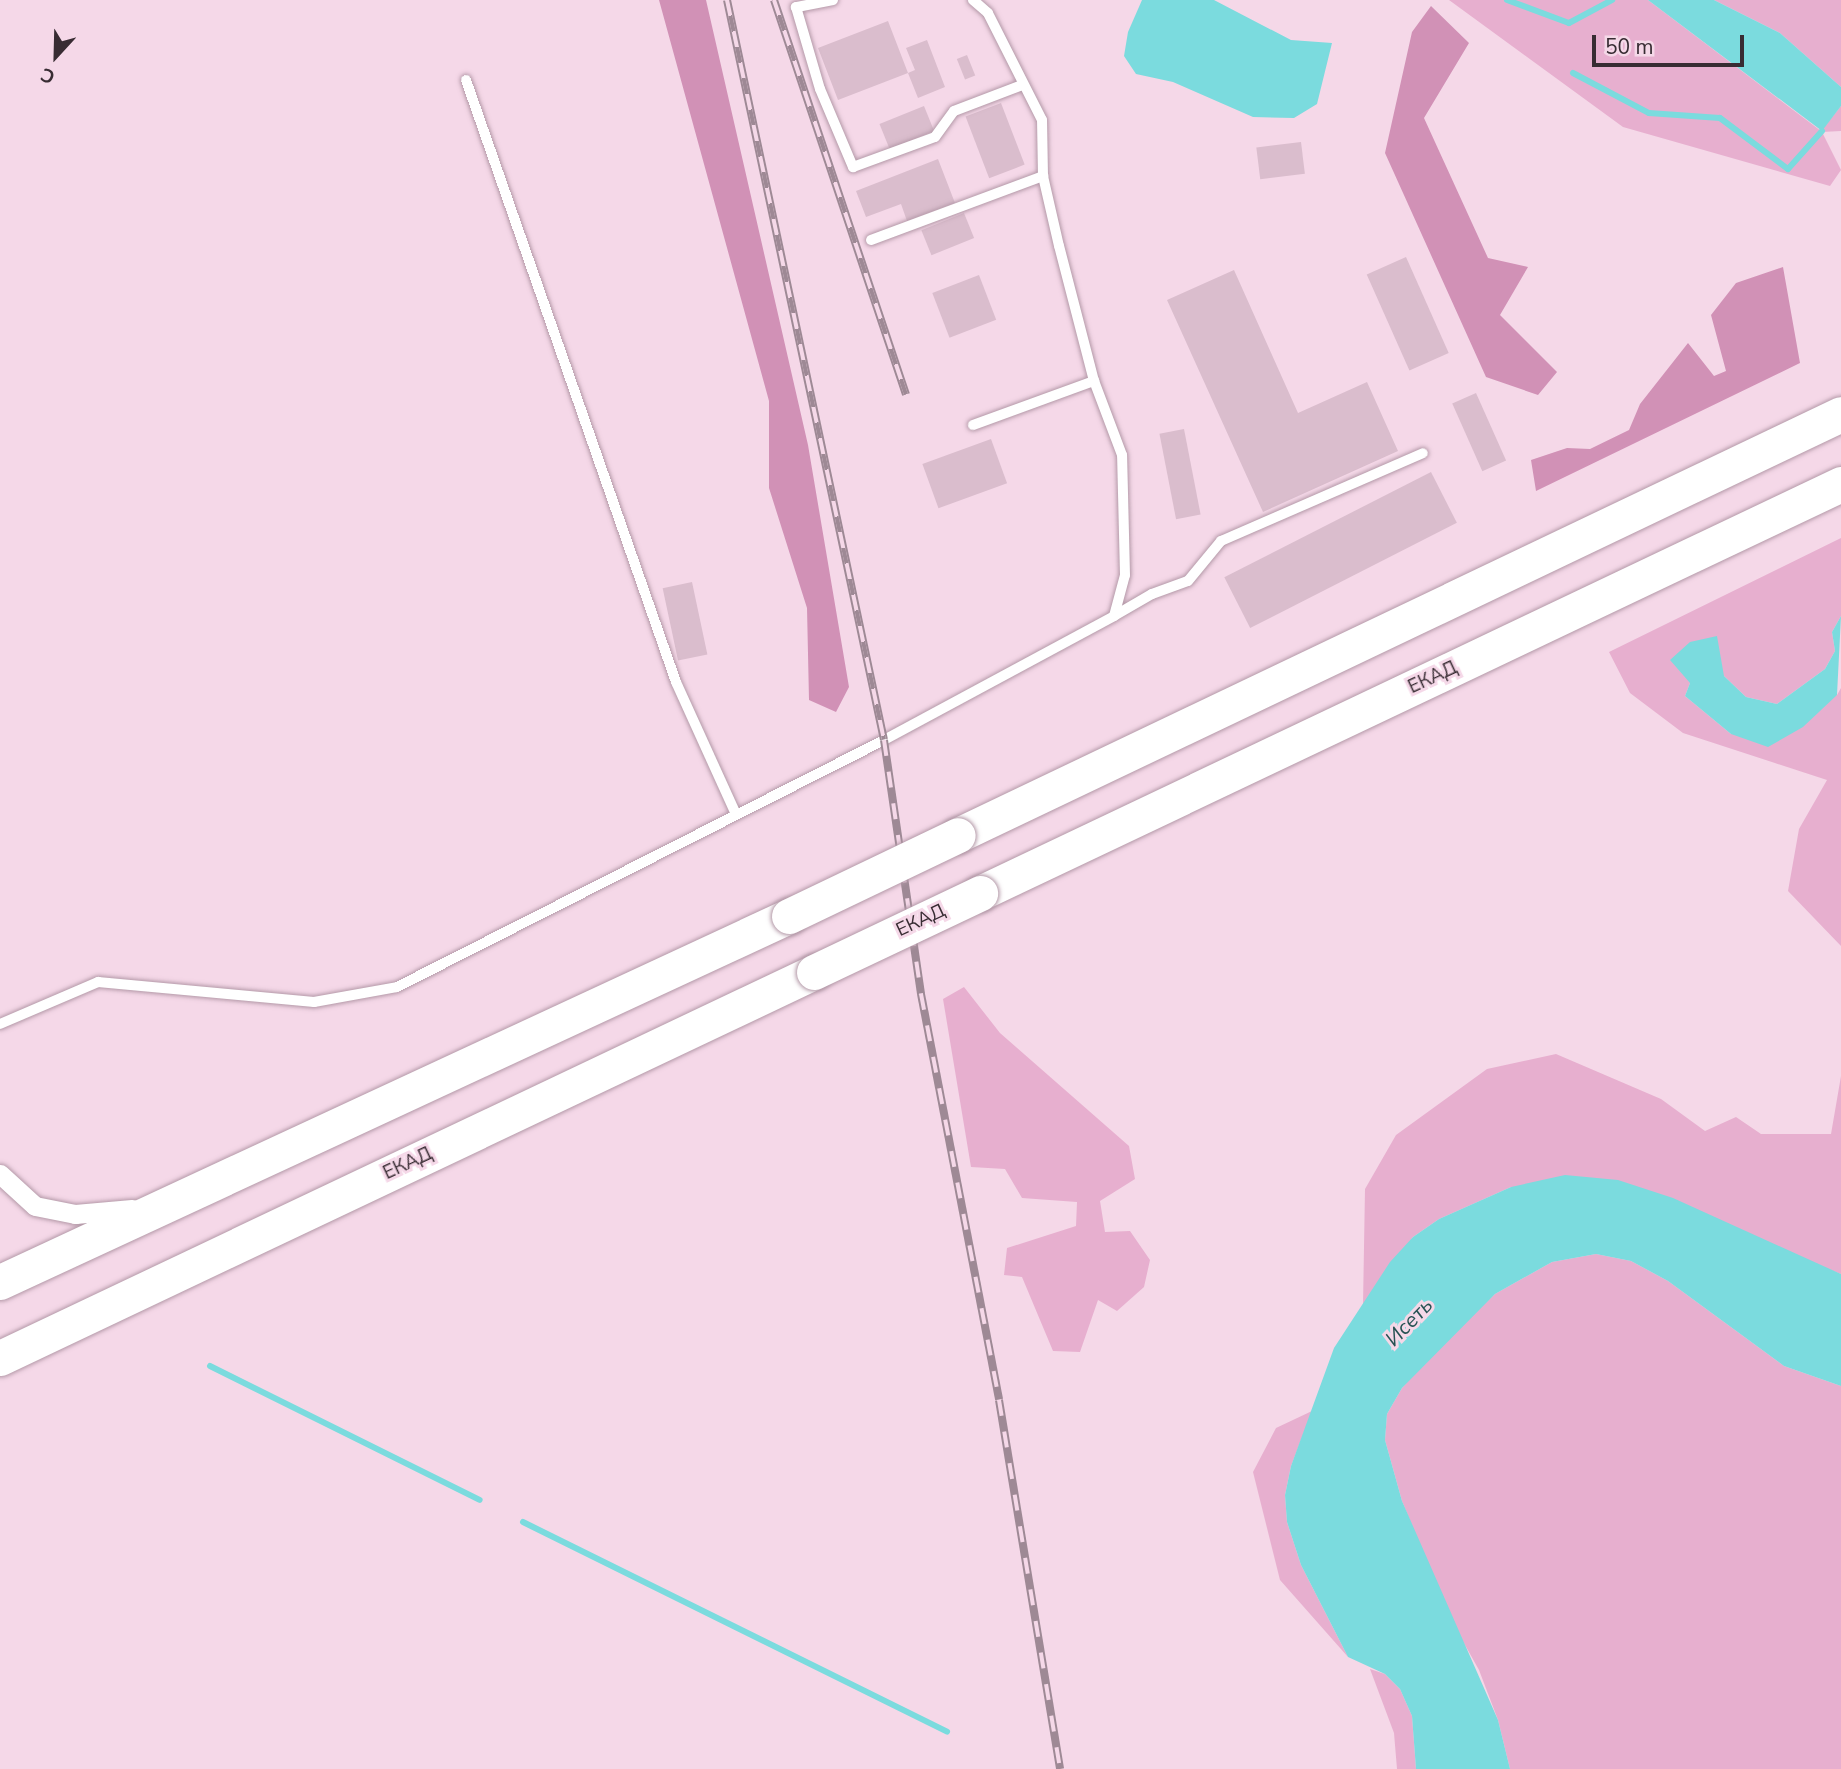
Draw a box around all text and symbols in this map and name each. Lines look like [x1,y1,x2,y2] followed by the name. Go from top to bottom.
[21,21,91,91] north arrow
[1596,21,1748,65] scale bar
[1605,33,1654,61] text: 50 m
[37,61,59,90] text: С
[1405,657,1461,699] street label: ЕКАД
[893,900,949,942] street label: ЕКАД
[380,1143,436,1185] street label: ЕКАД
[1380,1293,1438,1351] water label: Исеть

